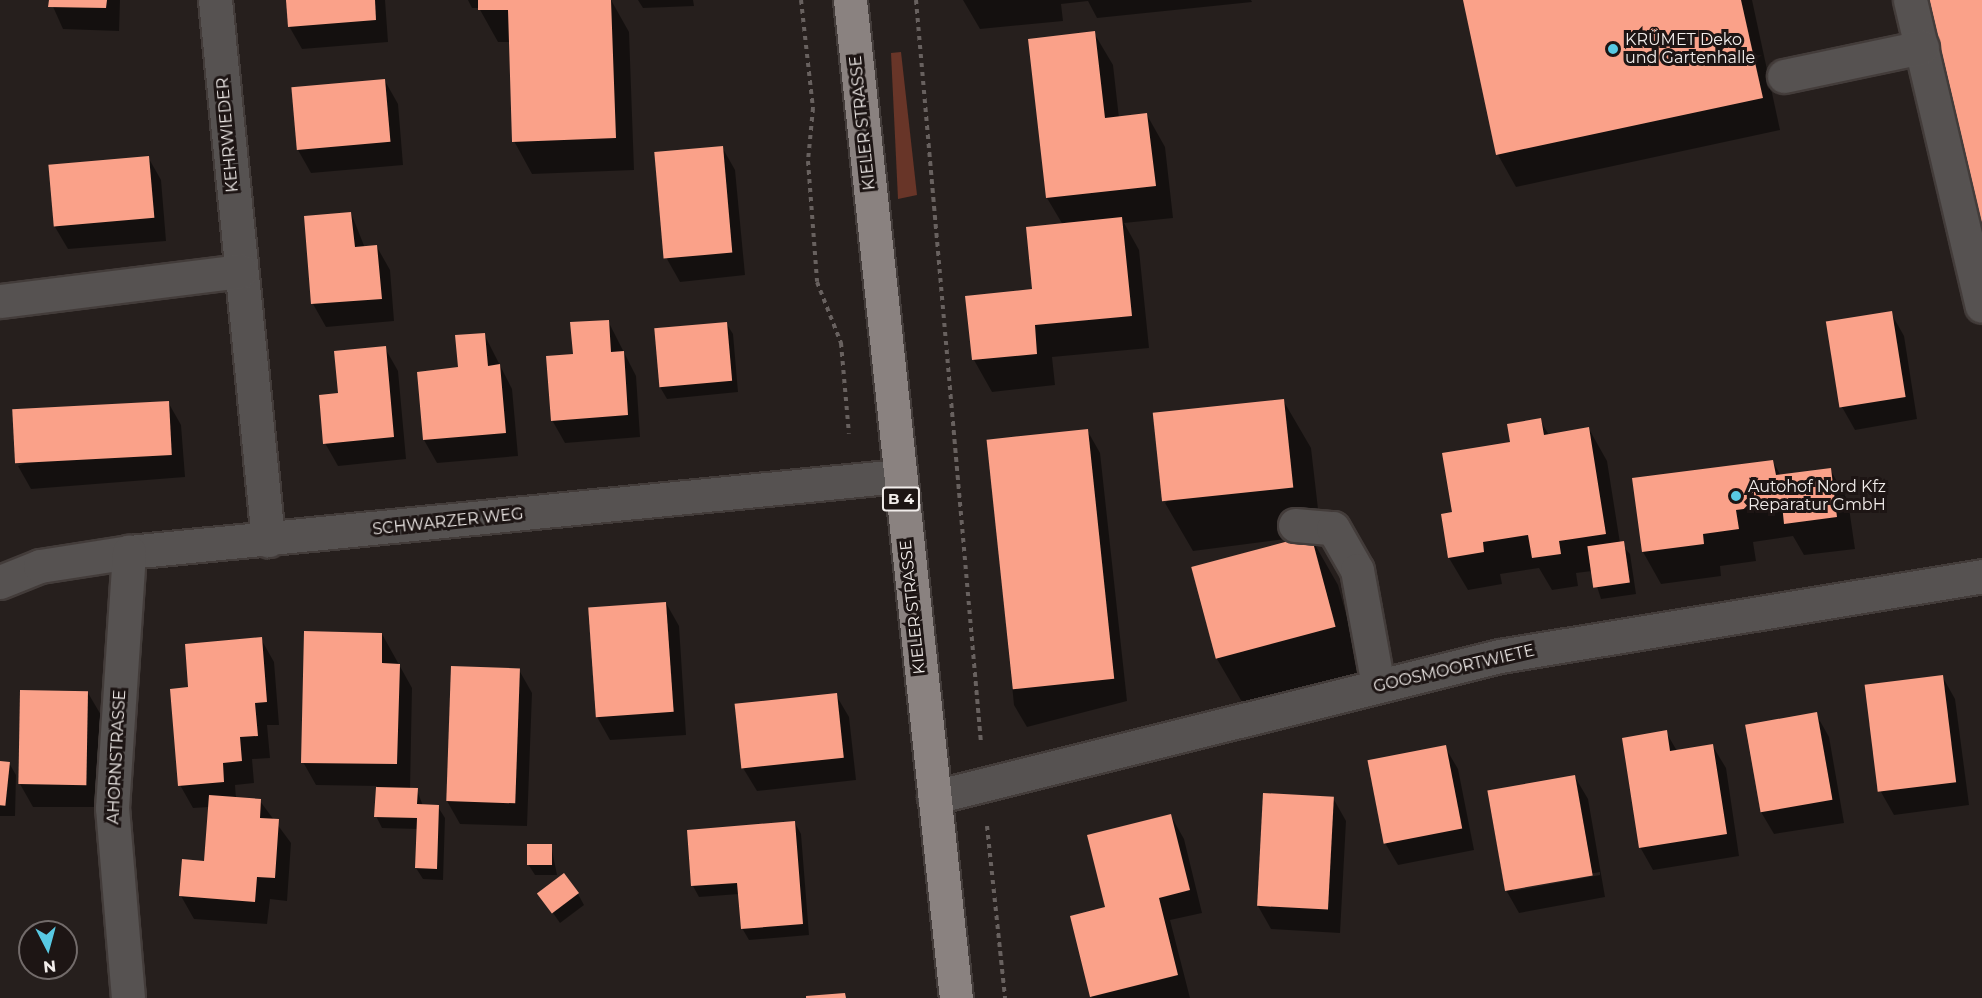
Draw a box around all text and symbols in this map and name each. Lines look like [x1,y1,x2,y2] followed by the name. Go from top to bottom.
[1625,30,1755,68] place label: KRÜMET Deko und Gartenhalle
[1606,42,1620,56] marker: KRÜMET Deko und Gartenhalle
[846,55,880,191] street label: KIELER STRASSE
[213,77,243,193] street label: KEHRWIEDER
[1748,477,1886,515] place label: Autohof Nord Kfz Reparatur GmbH
[882,487,920,511] road number: B 4
[1729,489,1743,503] marker: Autohof Nord Kfz Reparatur GmbH
[372,505,524,539] street label: SCHWARZER WEG
[896,539,930,675] street label: KIELER STRASSE
[1372,641,1536,697] street label: GOOSMOORTWIETE
[104,689,130,825] street label: AHORNSTRASSE
[18,920,78,980] north arrow
[42,956,57,977] text: N

